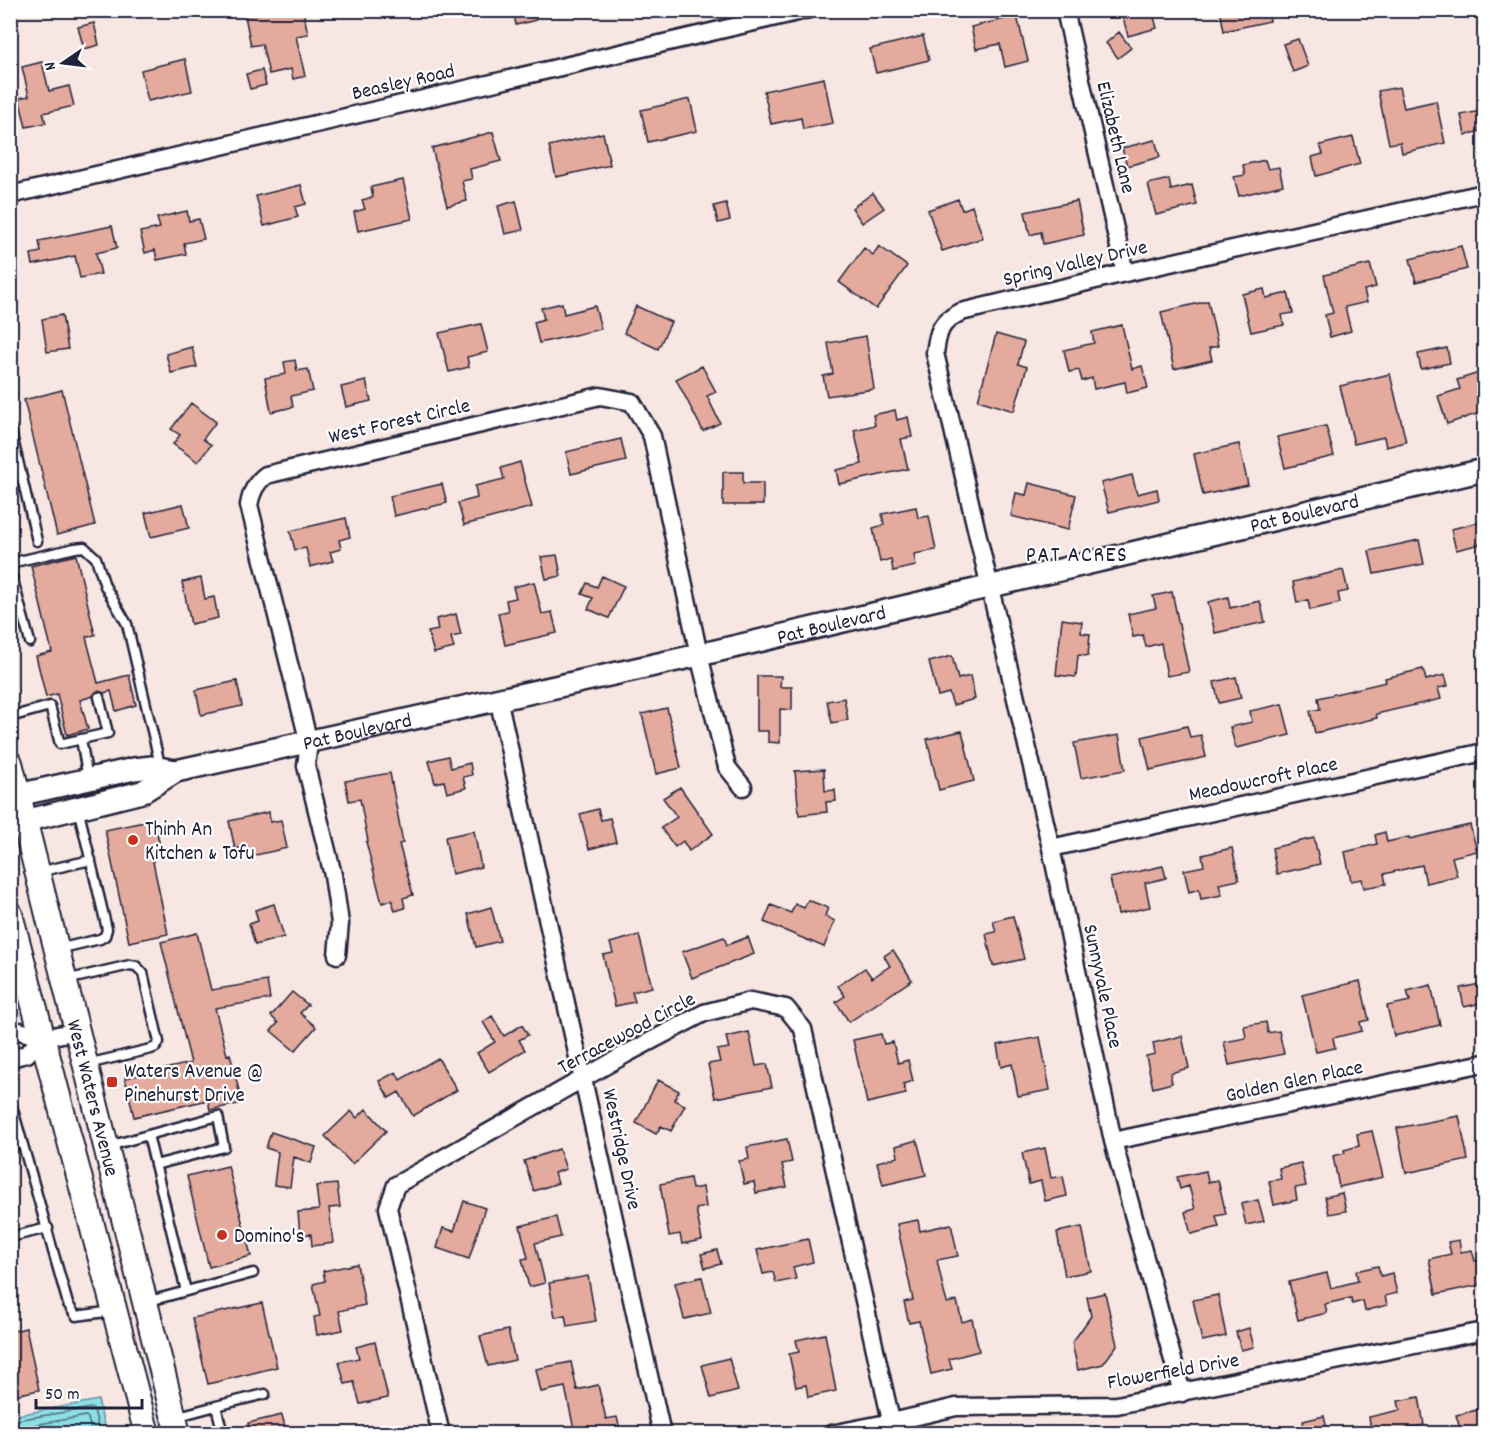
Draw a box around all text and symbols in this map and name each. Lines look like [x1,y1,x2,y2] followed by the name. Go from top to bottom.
[33,33,93,93] north arrow
[349,58,458,110] street label: Beasley Road
[39,59,63,73] text: N
[1087,79,1142,197] street label: Elizabeth Lane
[1001,234,1151,296] street label: Spring Valley Drive
[326,392,473,454] street label: West Forest Circle
[1247,488,1362,543] street label: Pat Boulevard
[1026,541,1128,572] district label: PAT ACRES
[774,599,889,654] street label: Pat Boulevard
[300,707,415,760] street label: Pat Boulevard
[1186,750,1341,811] street label: Meadowcroft Place
[145,816,254,870] place label: Thinh An Kitchen & Tofu
[126,833,140,847] marker: Thinh An Kitchen & Tofu
[1073,922,1129,1051] street label: Sunnyvale Place
[553,986,702,1084] street label: Terracewood Circle
[57,1017,125,1180] street label: West Waters Avenue
[1223,1054,1366,1112] street label: Golden Glen Place
[124,1058,263,1112] place label: Waters Avenue @ Pinehurst Drive
[105,1075,119,1089] marker: Waters Avenue @ Pinehurst Drive
[593,1086,648,1213] street label: Westridge Drive
[234,1223,304,1253] place label: Domino's
[215,1228,229,1242] marker: Domino's
[1105,1347,1242,1399] street label: Flowerfield Drive
[36,1372,142,1410] scale bar
[45,1383,80,1408] text: 50 m

